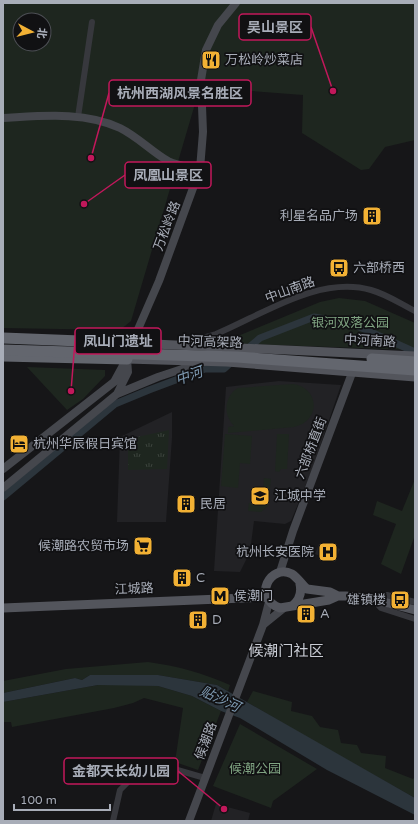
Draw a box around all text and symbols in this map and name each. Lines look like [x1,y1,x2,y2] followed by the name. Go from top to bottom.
[12,12,52,52] north arrow
[239,14,311,40] callout: 吴山景区
[247,19,303,36] text: 吴山景区
[34,27,49,39] text: 北
[200,49,222,71] restaurant icon: 万松岭炒菜店
[225,52,303,68] place label: 万松岭炒菜店
[109,80,251,106] callout: 杭州西湖风景名胜区
[117,85,243,102] text: 杭州西湖风景名胜区
[125,162,211,188] callout: 凤凰山景区
[133,167,203,184] text: 凤凰山景区
[150,199,184,253] street label: 万松岭路
[361,205,383,227] building icon: 利星名品广场
[280,208,358,224] place label: 利星名品广场
[328,257,350,279] bus stop icon: 六部桥西
[353,260,405,276] place label: 六部桥西
[263,274,317,306] street label: 中山南路
[311,315,389,331] park label: 银河双落公园
[75,328,161,354] callout: 凤山门遗址
[344,332,396,350] street label: 中河南路
[83,333,153,350] text: 凤山门遗址
[177,333,243,351] street label: 中河高架路
[173,362,208,389] water label: 中河
[292,415,330,481] street label: 六部桥直街
[8,433,30,455] hotel icon: 杭州华辰假日宾馆
[33,436,137,452] place label: 杭州华辰假日宾馆
[249,485,271,507] school or university icon: 江城中学
[274,488,326,504] place label: 江城中学
[175,493,197,515] building icon: 民居
[200,496,226,512] place label: 民居
[132,535,154,557] supermarket icon: 候潮路农贸市场
[38,538,129,554] place label: 候潮路农贸市场
[317,541,339,563] hospital icon: 杭州长安医院
[236,544,314,560] place label: 杭州长安医院
[171,567,193,589] building icon: C
[196,570,205,586] place label: C
[114,580,154,598] street label: 江城路
[209,585,231,607] metro station icon: 侯潮门
[234,588,273,604] place label: 侯潮门
[389,589,411,611] bus stop icon: 雄镇楼
[347,592,386,608] place label: 雄镇楼
[295,603,317,625] building icon: A
[320,606,330,622] place label: A
[187,609,209,631] building icon: D
[212,612,222,628] place label: D
[248,642,324,660] district label: 候潮门社区
[197,682,245,717] water label: 贴沙河
[192,720,220,762] street label: 候潮路
[64,758,178,784] callout: 金都天长幼儿园
[229,761,281,777] park label: 候潮公园
[72,763,170,780] text: 金都天长幼儿园
[14,786,110,812] scale bar
[20,793,57,807] text: 100 m

